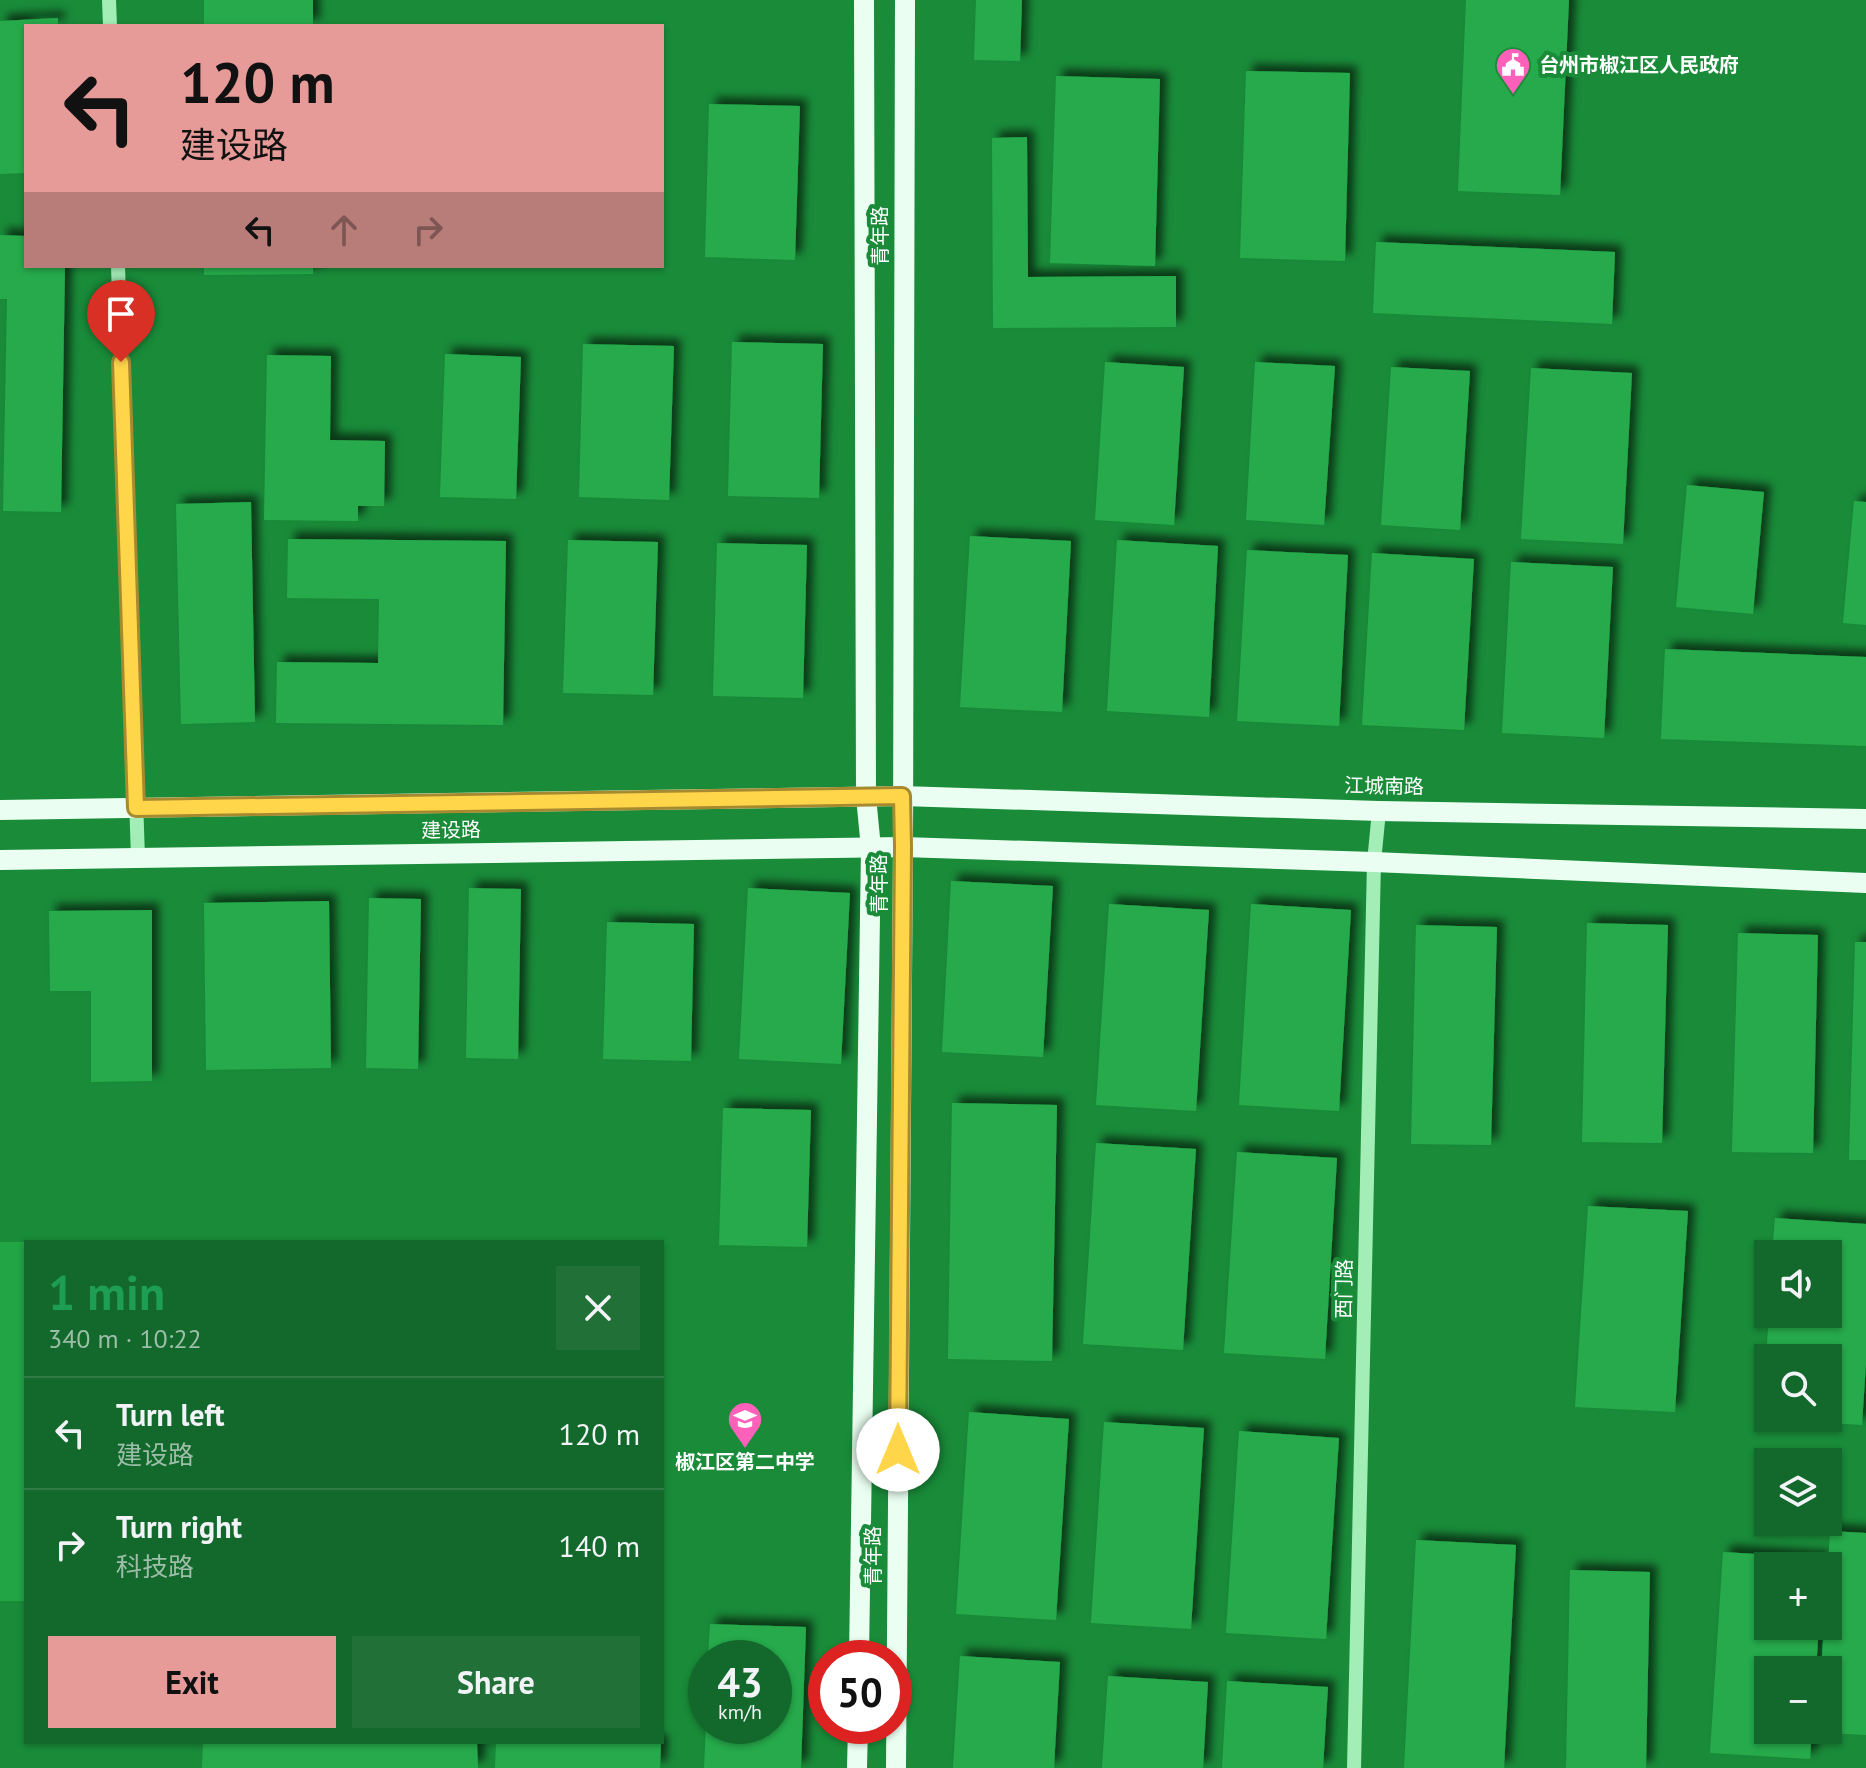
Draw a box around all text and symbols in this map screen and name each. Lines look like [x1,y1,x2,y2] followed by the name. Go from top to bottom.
[180,46,335,118] text: 120 m
[1494,46,1532,96] public building icon: 台州市椒江区人民政府
[1539,52,1739,78] place label: 台州市椒江区人民政府
[48,56,152,160] icon: left
[180,121,288,168] text: 建设路
[867,206,893,266] street label: 青年路
[238,208,282,252] icon: left
[322,208,366,252] icon: ahead
[406,208,450,252] icon: right
[87,280,155,362] pin
[99,292,143,336] icon: arrive
[1344,772,1424,800] street label: 江城南路
[421,816,481,844] street label: 建设路
[866,854,892,914] street label: 青年路
[1754,1240,1842,1744] map controls
[1754,1240,1842,1328] button: sound
[1330,1259,1358,1319] street label: 西门路
[48,1261,165,1323] text: 1 min
[556,1266,640,1350] button: close
[48,1322,202,1355] text: 340 m · 10:22
[1754,1344,1842,1432] button: search
[116,1395,224,1434] text: Turn left
[726,1400,764,1450] school or university icon: 椒江区第二中学
[856,1408,940,1492] position arrow
[48,1411,92,1455] icon: left
[559,1414,640,1453] text: 120 m
[116,1438,194,1471] text: 建设路
[1754,1448,1842,1536] button: layers
[675,1449,815,1475] place label: 椒江区第二中学
[116,1507,242,1546] text: Turn right
[48,1523,92,1567] icon: right
[559,1526,640,1565] text: 140 m
[860,1526,886,1586] street label: 青年路
[116,1550,194,1583] text: 科技路
[1754,1552,1842,1640] button: +
[48,1636,336,1728] button: Exit
[352,1636,640,1728] button: Share
[808,1640,912,1744] speed limit sign: 50
[717,1656,763,1708] text: 43
[1754,1656,1842,1744] button: −
[718,1699,762,1725] text: km/h

